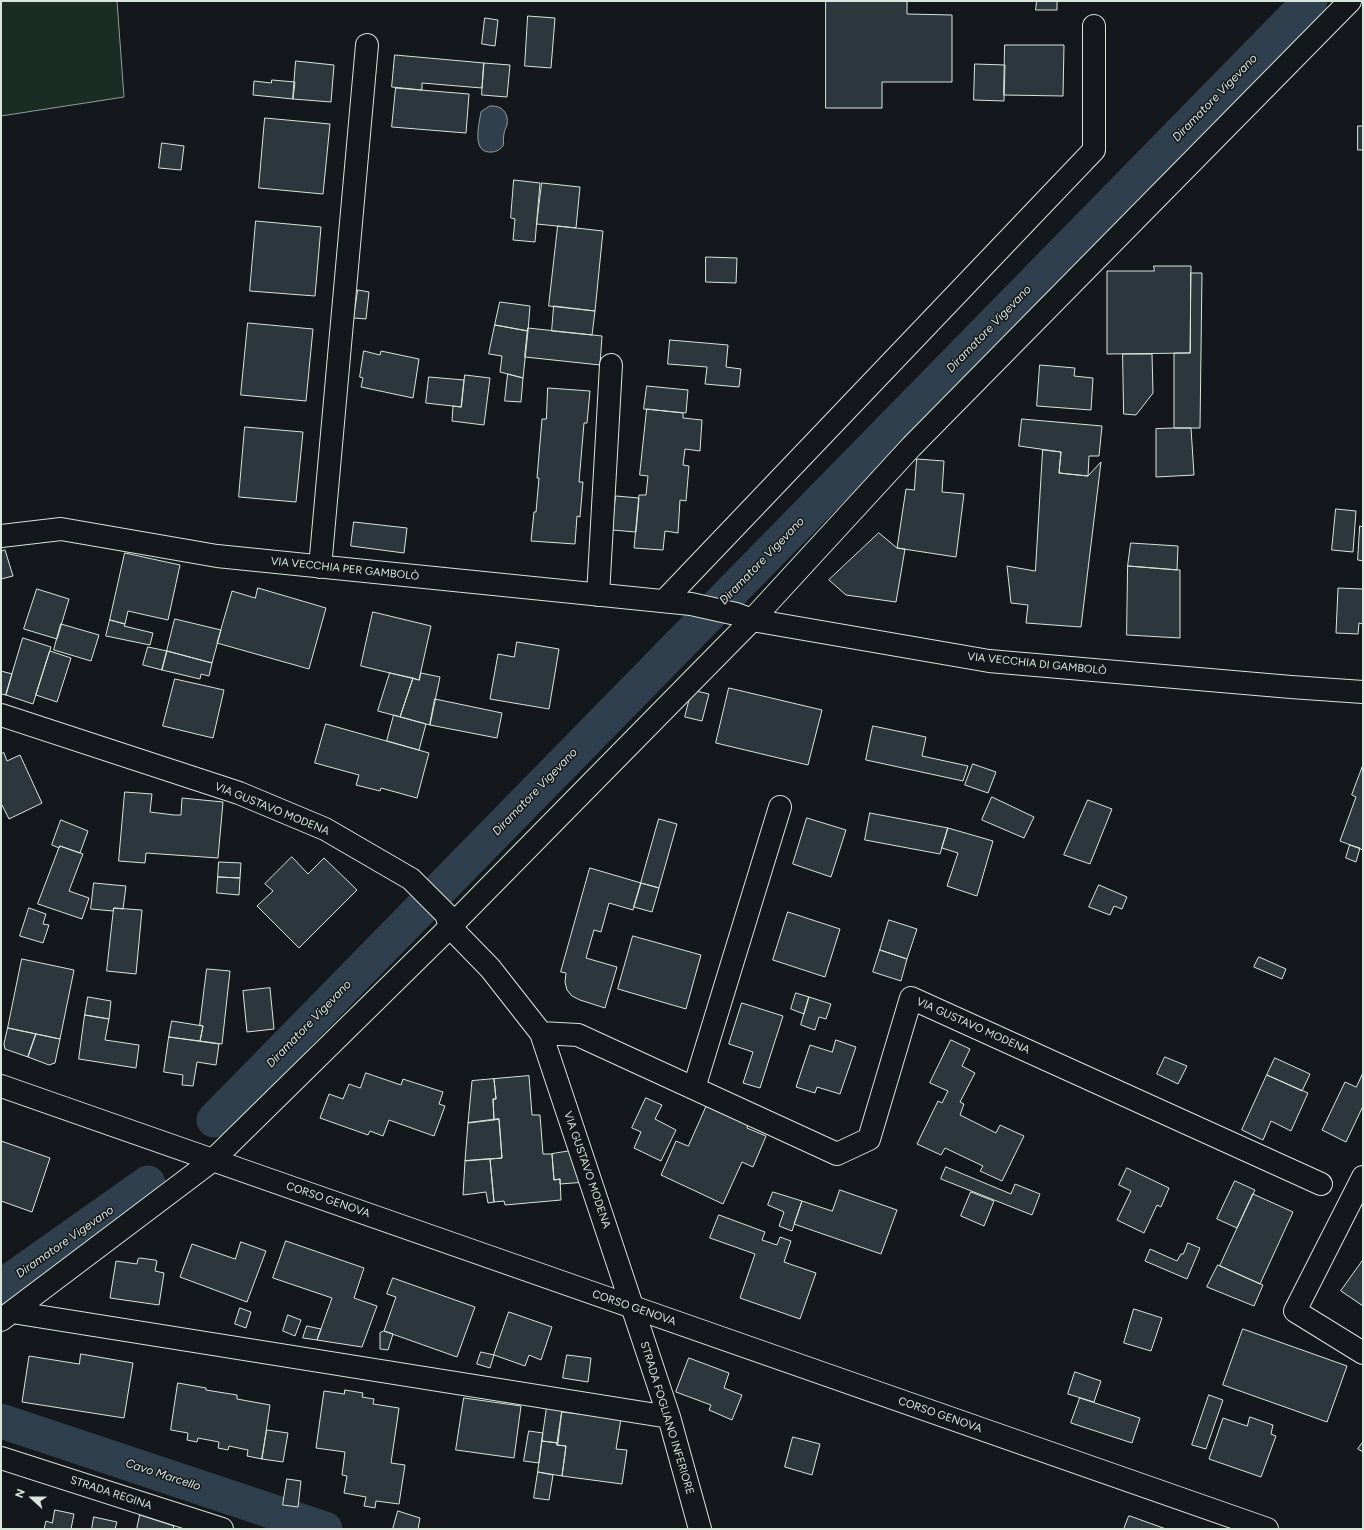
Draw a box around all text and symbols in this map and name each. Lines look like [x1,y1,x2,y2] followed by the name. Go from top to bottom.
[1169,51,1261,145] water label: Diramatore Vigevano
[943,282,1035,376] water label: Diramatore Vigevano
[716,514,808,608] water label: Diramatore Vigevano
[270,555,420,583] street label: VIA VECCHIA PER GAMBOLÒ
[967,650,1107,678] street label: VIA VECCHIA DI GAMBOLÒ
[489,745,581,839] water label: Diramatore Vigevano
[213,780,331,838] street label: VIA GUSTAVO MODENA
[263,977,355,1071] water label: Diramatore Vigevano
[914,995,1032,1057] street label: VIA GUSTAVO MODENA
[561,1110,613,1230] street label: VIA GUSTAVO MODENA
[284,1179,372,1221] street label: CORSO GENOVA
[13,1203,117,1281] water label: Diramatore Vigevano
[590,1287,678,1329] street label: CORSO GENOVA
[637,1340,697,1496] street label: STRADA FOGLIANO INFERIORE
[896,1394,984,1436] street label: CORSO GENOVA
[123,1456,203,1494] water label: Cavo Marcello
[68,1474,154,1512] street label: STRADA REGINA
[12,1478,52,1518] north arrow
[13,1487,28,1500] text: N

